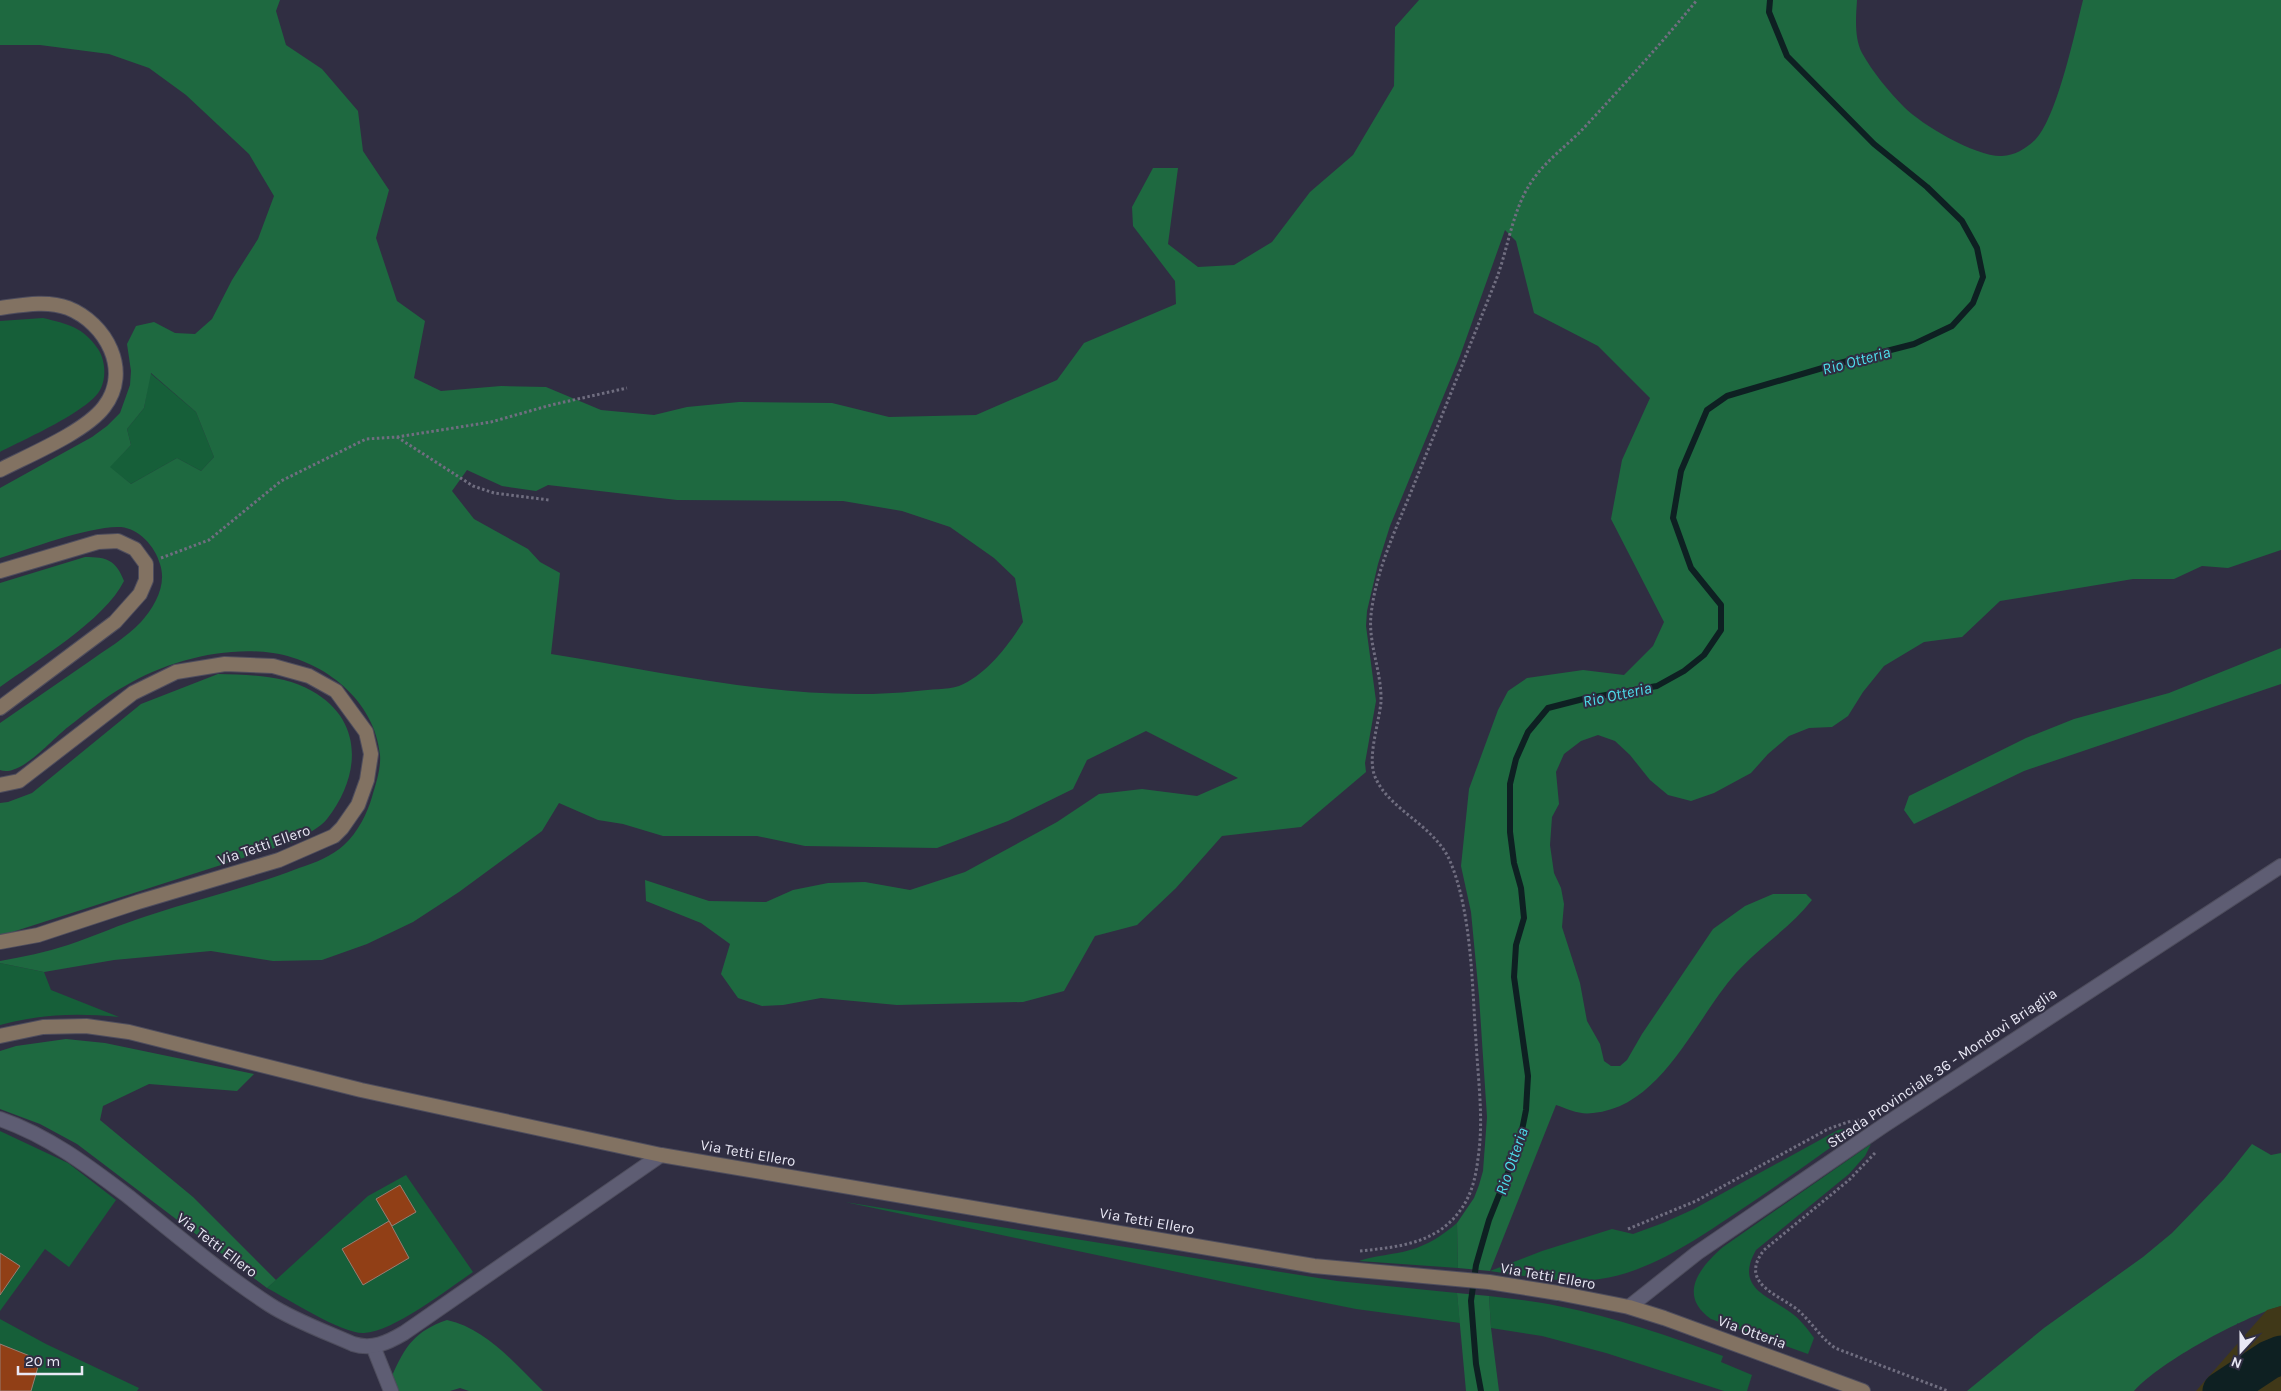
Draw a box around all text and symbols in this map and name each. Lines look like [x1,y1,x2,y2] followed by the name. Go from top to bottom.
[1820,342,1892,379] water label: Rio Otteria
[1581,678,1653,711] water label: Rio Otteria
[216,821,312,869] street label: Via Tetti Ellero
[1824,984,2060,1152] street label: Strada Provinciale 36 - Mondovì Briaglia
[1491,1125,1532,1197] water label: Rio Otteria
[699,1136,797,1170] street label: Via Tetti Ellero
[1098,1204,1196,1238] street label: Via Tetti Ellero
[173,1209,261,1281] street label: Via Tetti Ellero
[1499,1259,1597,1293] street label: Via Tetti Ellero
[1715,1311,1789,1353] street label: Via Otteria
[2216,1326,2266,1376] north arrow
[18,1344,81,1376] scale bar
[25,1352,60,1370] text: 20 m
[2229,1353,2244,1372] text: N

